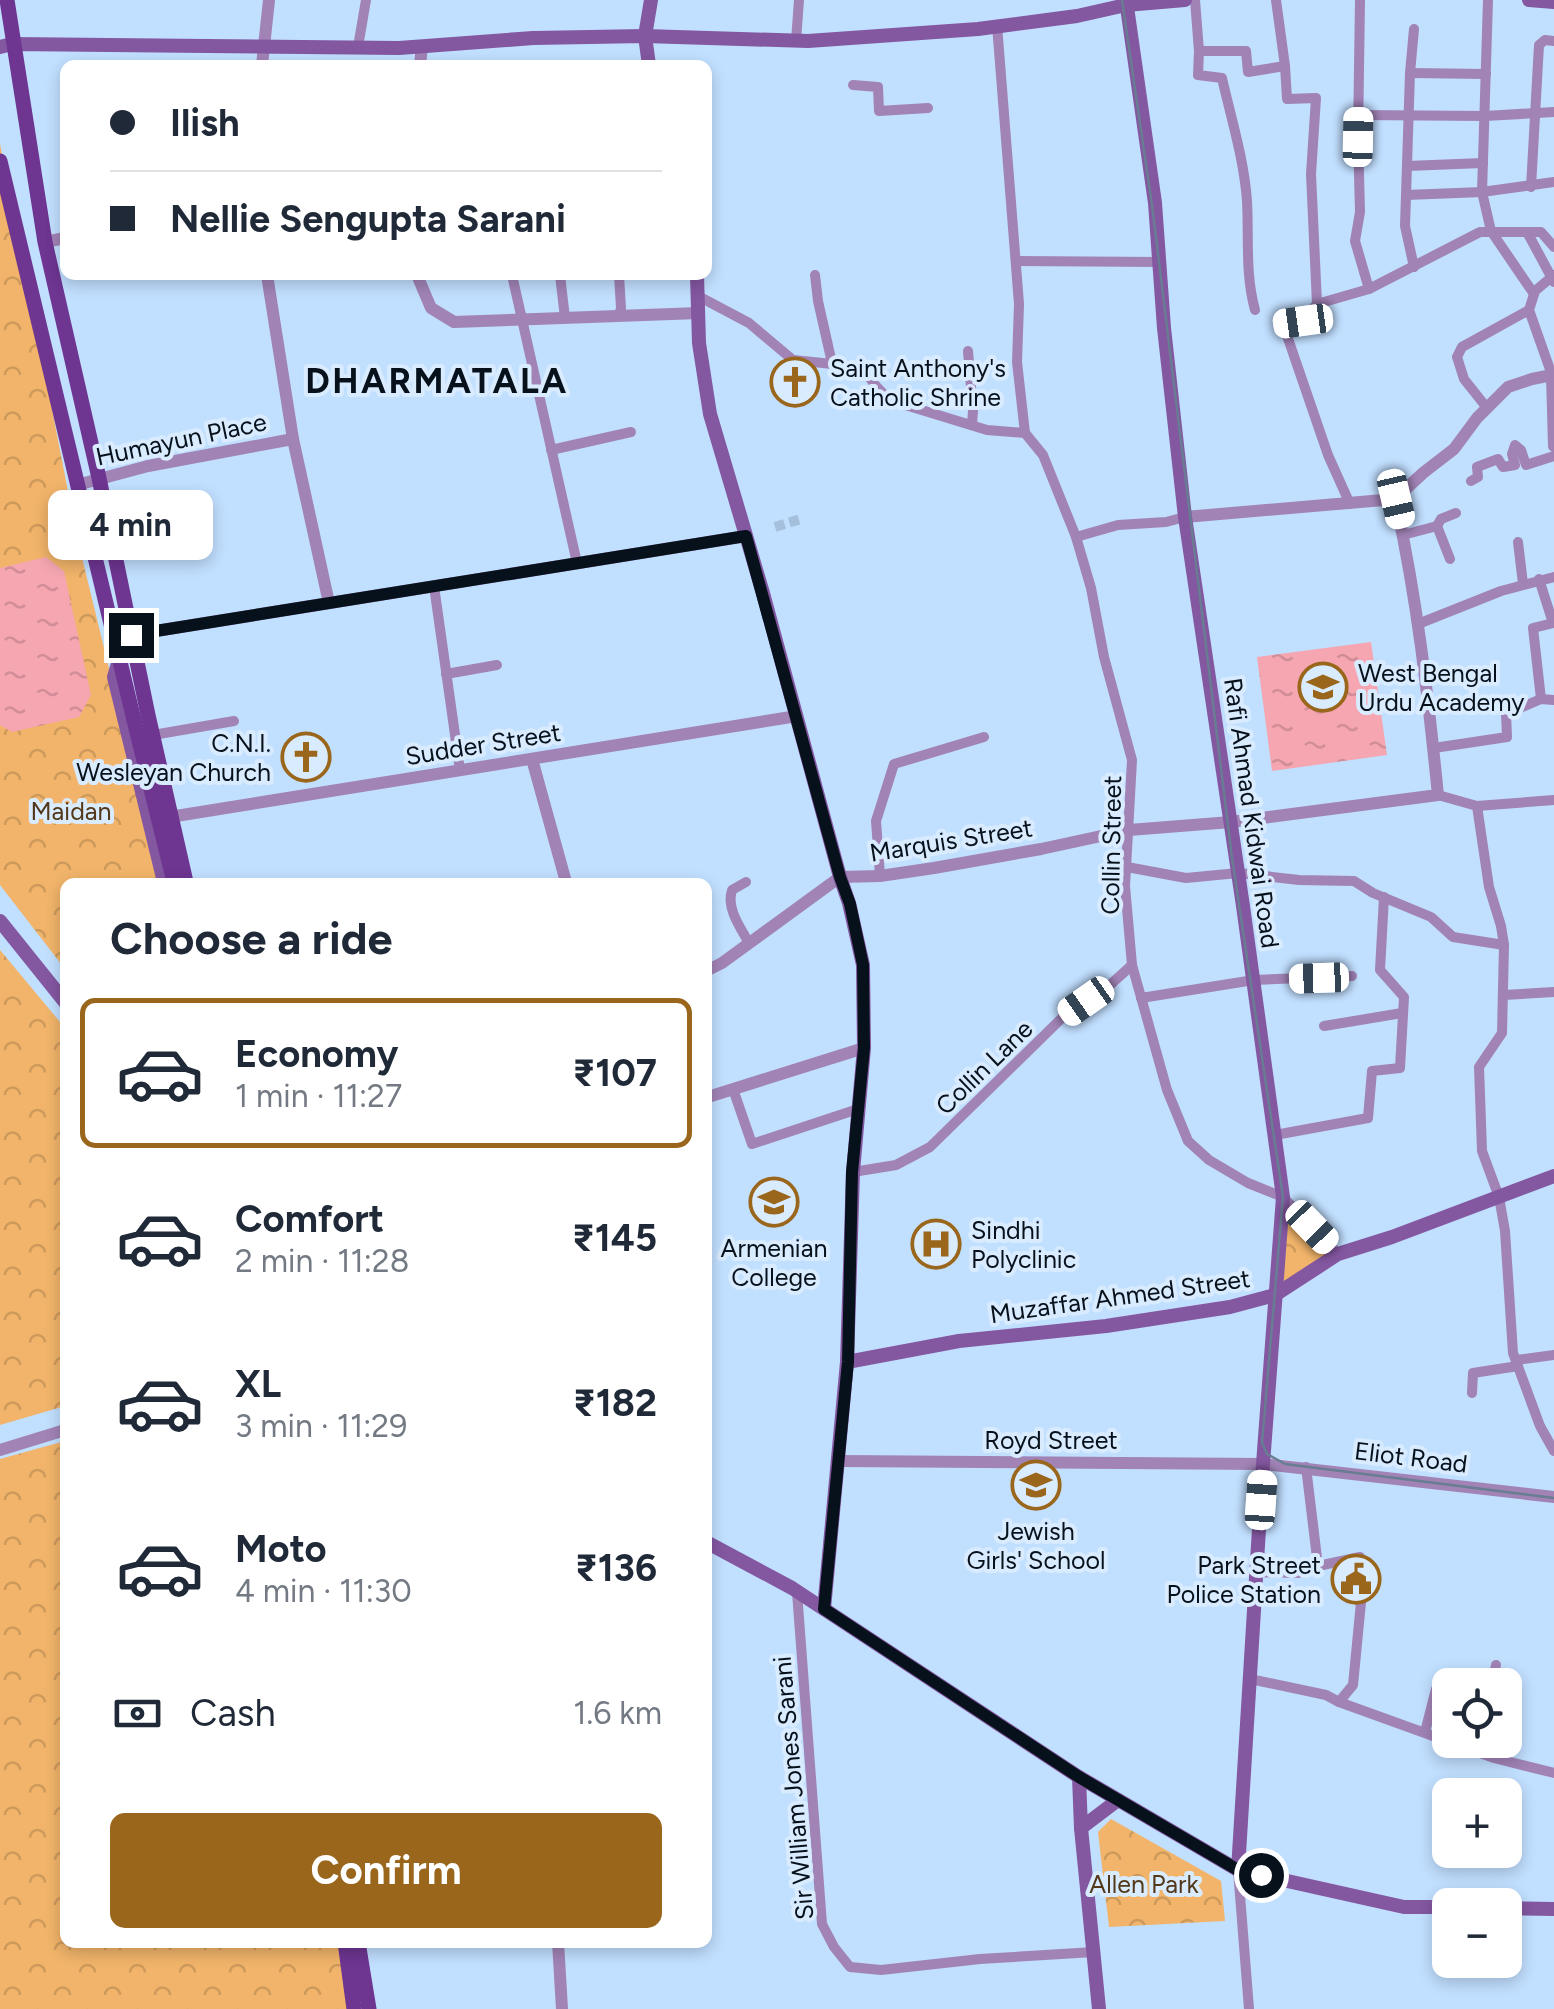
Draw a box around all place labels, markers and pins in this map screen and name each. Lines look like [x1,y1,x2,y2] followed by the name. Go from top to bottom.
[830,353,1006,412] place label: Saint Anthony's Catholic Shrine
[769,356,821,408] church icon: Saint Anthony's Catholic Shrine
[1358,658,1524,717] place label: West Bengal Urdu Academy
[1297,661,1349,713] school or university icon: West Bengal Urdu Academy
[76,728,271,787] place label: C.N.I. Wesleyan Church
[280,731,332,783] church icon: C.N.I. Wesleyan Church
[748,1176,800,1228] school or university icon: Armenian College
[971,1215,1076,1274] place label: Sindhi Polyclinic
[910,1218,962,1270] hospital icon: Sindhi Polyclinic
[721,1233,827,1292] place label: Armenian College
[1010,1459,1062,1511] school or university icon: Jewish Girls' School
[967,1516,1105,1575] place label: Jewish Girls' School
[1166,1550,1321,1609] place label: Park Street Police Station
[1330,1553,1382,1605] public building icon: Park Street Police Station

